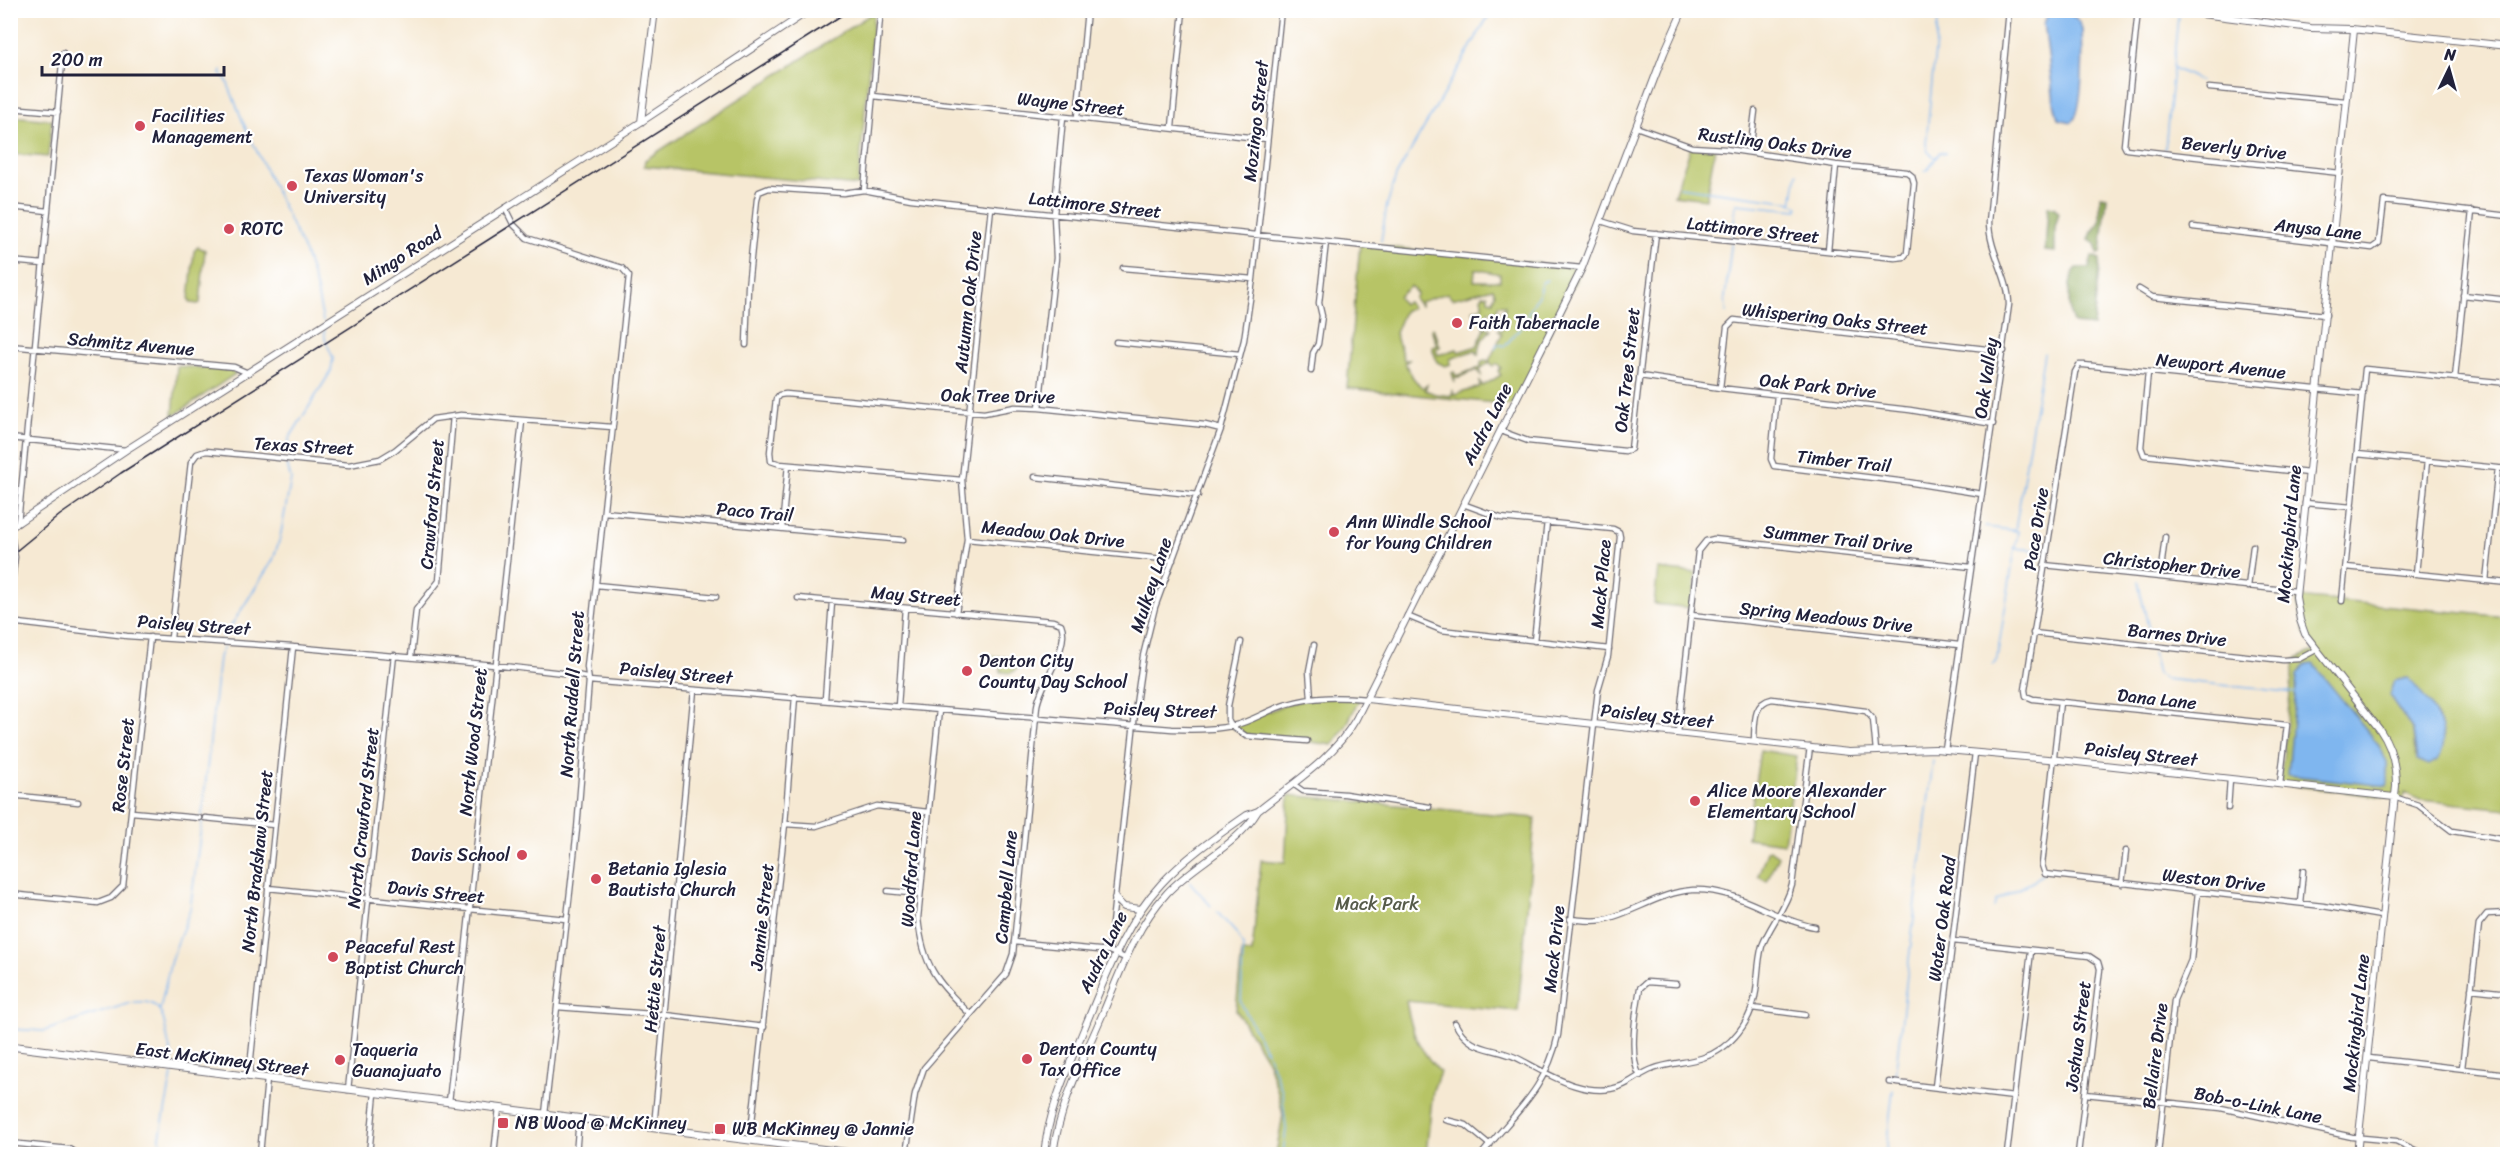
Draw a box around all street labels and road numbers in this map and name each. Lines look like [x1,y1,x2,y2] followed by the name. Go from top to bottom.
[1234,58,1278,183] street label: Mozingo Street
[1016,82,1126,126] street label: Wayne Street
[1696,118,1854,168] street label: Rustling Oaks Drive
[2180,127,2288,169] street label: Beverly Drive
[1027,182,1163,228] street label: Lattimore Street
[1685,207,1821,253] street label: Lattimore Street
[2272,208,2364,250] street label: Anysa Lane
[355,217,450,294] street label: Mingo Road
[945,229,991,376] street label: Autumn Oak Drive
[1741,293,1930,345] street label: Whispering Oaks Street
[1605,306,1649,434] street label: Oak Tree Street
[66,322,196,366] street label: Schmitz Avenue
[1964,335,2008,421] street label: Oak Valley
[2155,343,2287,389] street label: Newport Avenue
[1758,364,1878,408] street label: Oak Park Drive
[1452,377,1521,472] street label: Audra Lane
[941,379,1055,413] street label: Oak Tree Drive
[253,427,355,465] street label: Texas Street
[410,437,454,571] street label: Crawford Street
[1795,440,1894,482] street label: Timber Trail
[2267,464,2311,604] street label: Mockingbird Lane
[2014,485,2058,573] street label: Pace Drive
[715,493,796,531] street label: Paco Trail
[980,511,1126,557] street label: Meadow Oak Drive
[1762,515,1914,563] street label: Summer Trail Drive
[1121,533,1181,637] street label: Mulkey Lane
[1581,538,1621,630] street label: Mack Place
[2102,542,2242,588] street label: Christopher Drive
[870,576,962,616] street label: May Street
[1738,592,1914,642] street label: Spring Meadows Drive
[136,605,252,645] street label: Paisley Street
[550,609,594,778] street label: North Ruddell Street
[2126,614,2228,656] street label: Barnes Drive
[618,652,735,694] street label: Paisley Street
[449,666,497,818] street label: North Wood Street
[2116,679,2198,719] street label: Dana Lane
[1103,692,1218,728] street label: Paisley Street
[1599,694,1716,738] street label: Paisley Street
[102,716,144,814] street label: Rose Street
[338,726,388,910] street label: North Crawford Street
[2083,732,2200,776] street label: Paisley Street
[232,768,282,954] street label: North Bradshaw Street
[891,810,931,928] street label: Woodford Lane
[985,829,1027,945] street label: Campbell Lane
[1918,853,1966,983] street label: Water Oak Road
[2161,859,2267,901] street label: Weston Drive
[740,862,784,973] street label: Jannie Street
[386,871,486,913] street label: Davis Street
[1534,904,1574,994] street label: Mack Drive
[1069,905,1137,1000] street label: Audra Lane
[634,923,676,1034] street label: Hettie Street
[2333,952,2379,1094] street label: Mockingbird Lane
[2055,979,2101,1094] street label: Joshua Street
[2133,1001,2177,1111] street label: Bellaire Drive
[134,1033,311,1086] street label: East McKinney Street
[2191,1077,2325,1133] street label: Bob-o-Link Lane

